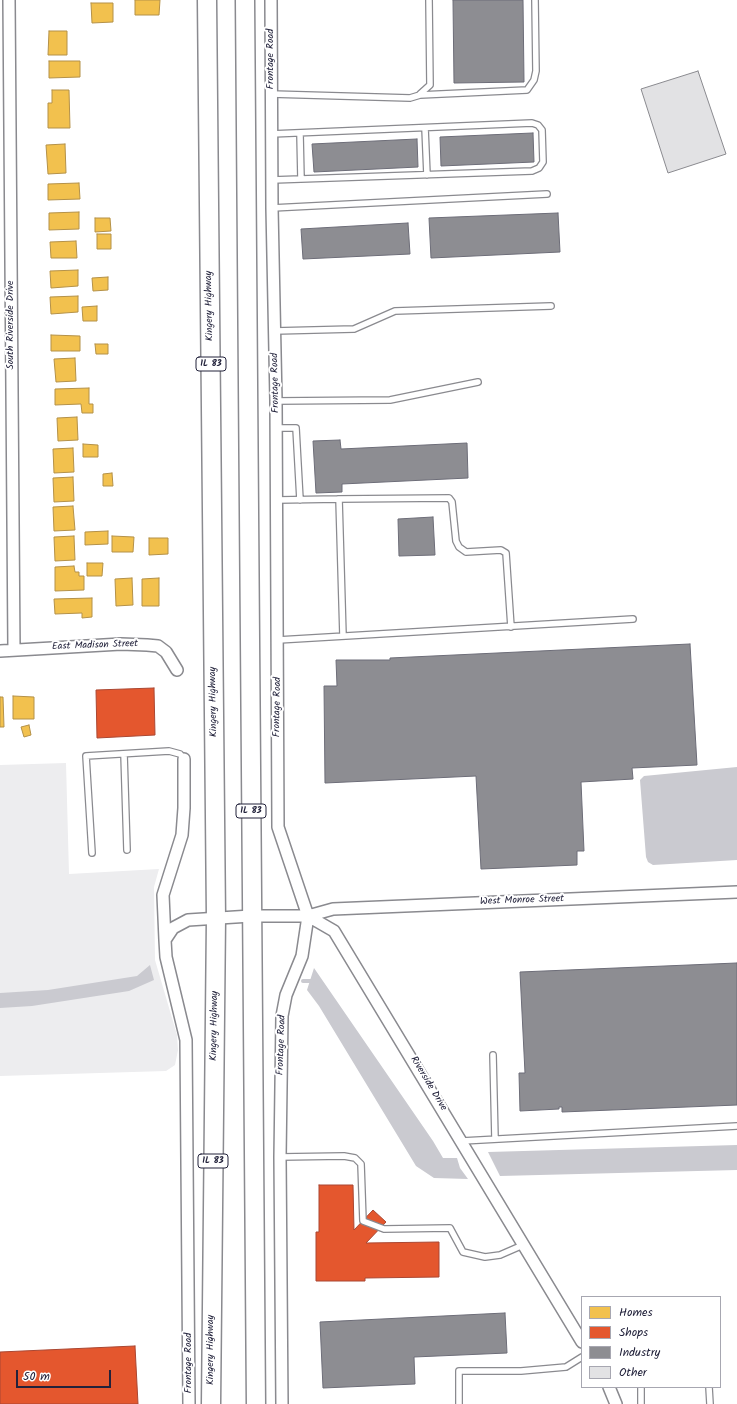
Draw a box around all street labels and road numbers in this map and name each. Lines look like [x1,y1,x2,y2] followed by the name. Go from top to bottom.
[265,29,277,89] street label: Frontage Road
[203,271,217,341] street label: Kingery Highway
[5,280,17,370] street label: South Riverside Drive
[269,353,283,413] street label: Frontage Road
[196,357,226,371] road number: IL 83
[52,639,138,653] street label: East Madison Street
[207,667,221,737] street label: Kingery Highway
[271,677,285,737] street label: Frontage Road
[236,804,266,818] road number: IL 83
[480,894,564,908] street label: West Monroe Street
[208,991,222,1061] street label: Kingery Highway
[275,1015,289,1075] street label: Frontage Road
[407,1055,449,1113] street label: Riverside Drive
[198,1154,228,1168] road number: IL 83
[205,1315,217,1385] street label: Kingery Highway
[183,1333,195,1393] street label: Frontage Road

